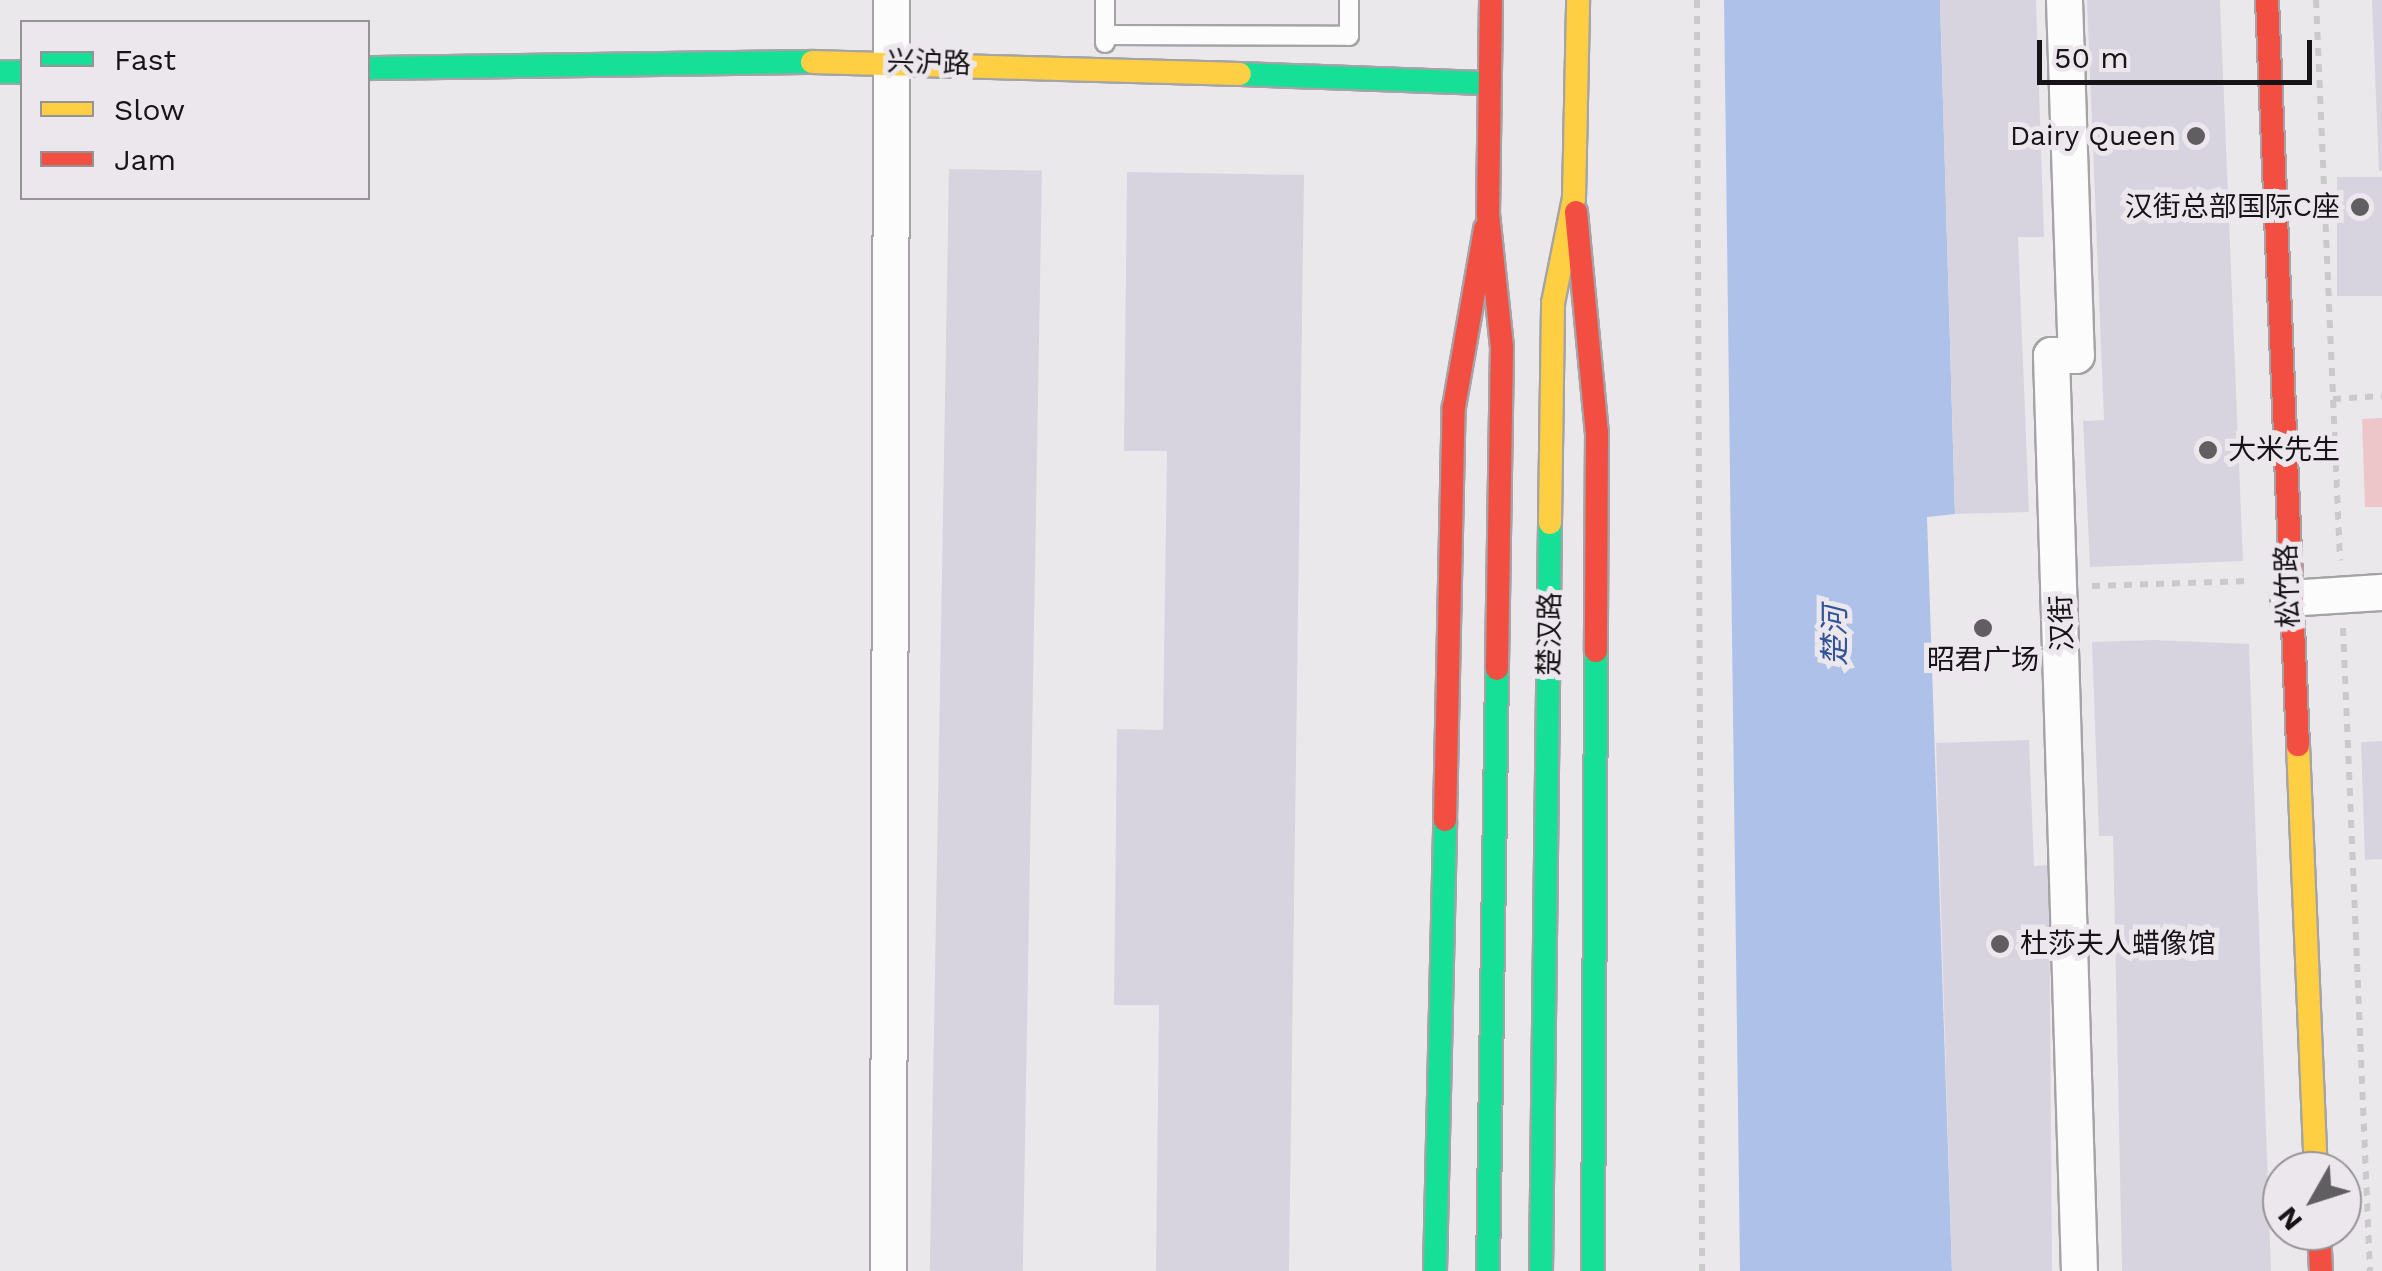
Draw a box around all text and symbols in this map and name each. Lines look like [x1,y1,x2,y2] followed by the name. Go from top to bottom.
[20,20,370,200] legend
[2042,20,2317,82] scale bar
[2054,40,2129,75] text: 50 m
[114,42,176,77] text: Fast
[886,45,972,81] street label: 兴沪路
[114,92,185,127] text: Slow
[2009,119,2176,153] place label: Dairy Queen
[2185,125,2207,147] marker: Dairy Queen
[114,142,176,177] text: Jam
[2125,190,2340,224] place label: 汉街总部国际C座
[2349,196,2371,218] marker: 汉街总部国际C座
[2228,433,2340,467] place label: 大米先生
[2197,439,2219,461] marker: 大米先生
[2270,543,2306,629] street label: 松竹路
[1532,592,1568,676] street label: 楚汉路
[2044,594,2080,652] street label: 汉街
[1817,606,1853,666] water label: 楚河
[1972,617,1994,639] marker: 昭君广场
[1927,643,2039,677] place label: 昭君广场
[2020,927,2216,961] place label: 杜莎夫人蜡像馆
[1989,933,2011,955] marker: 杜莎夫人蜡像馆
[2262,1151,2362,1251] north arrow
[2270,1200,2309,1237] text: N

